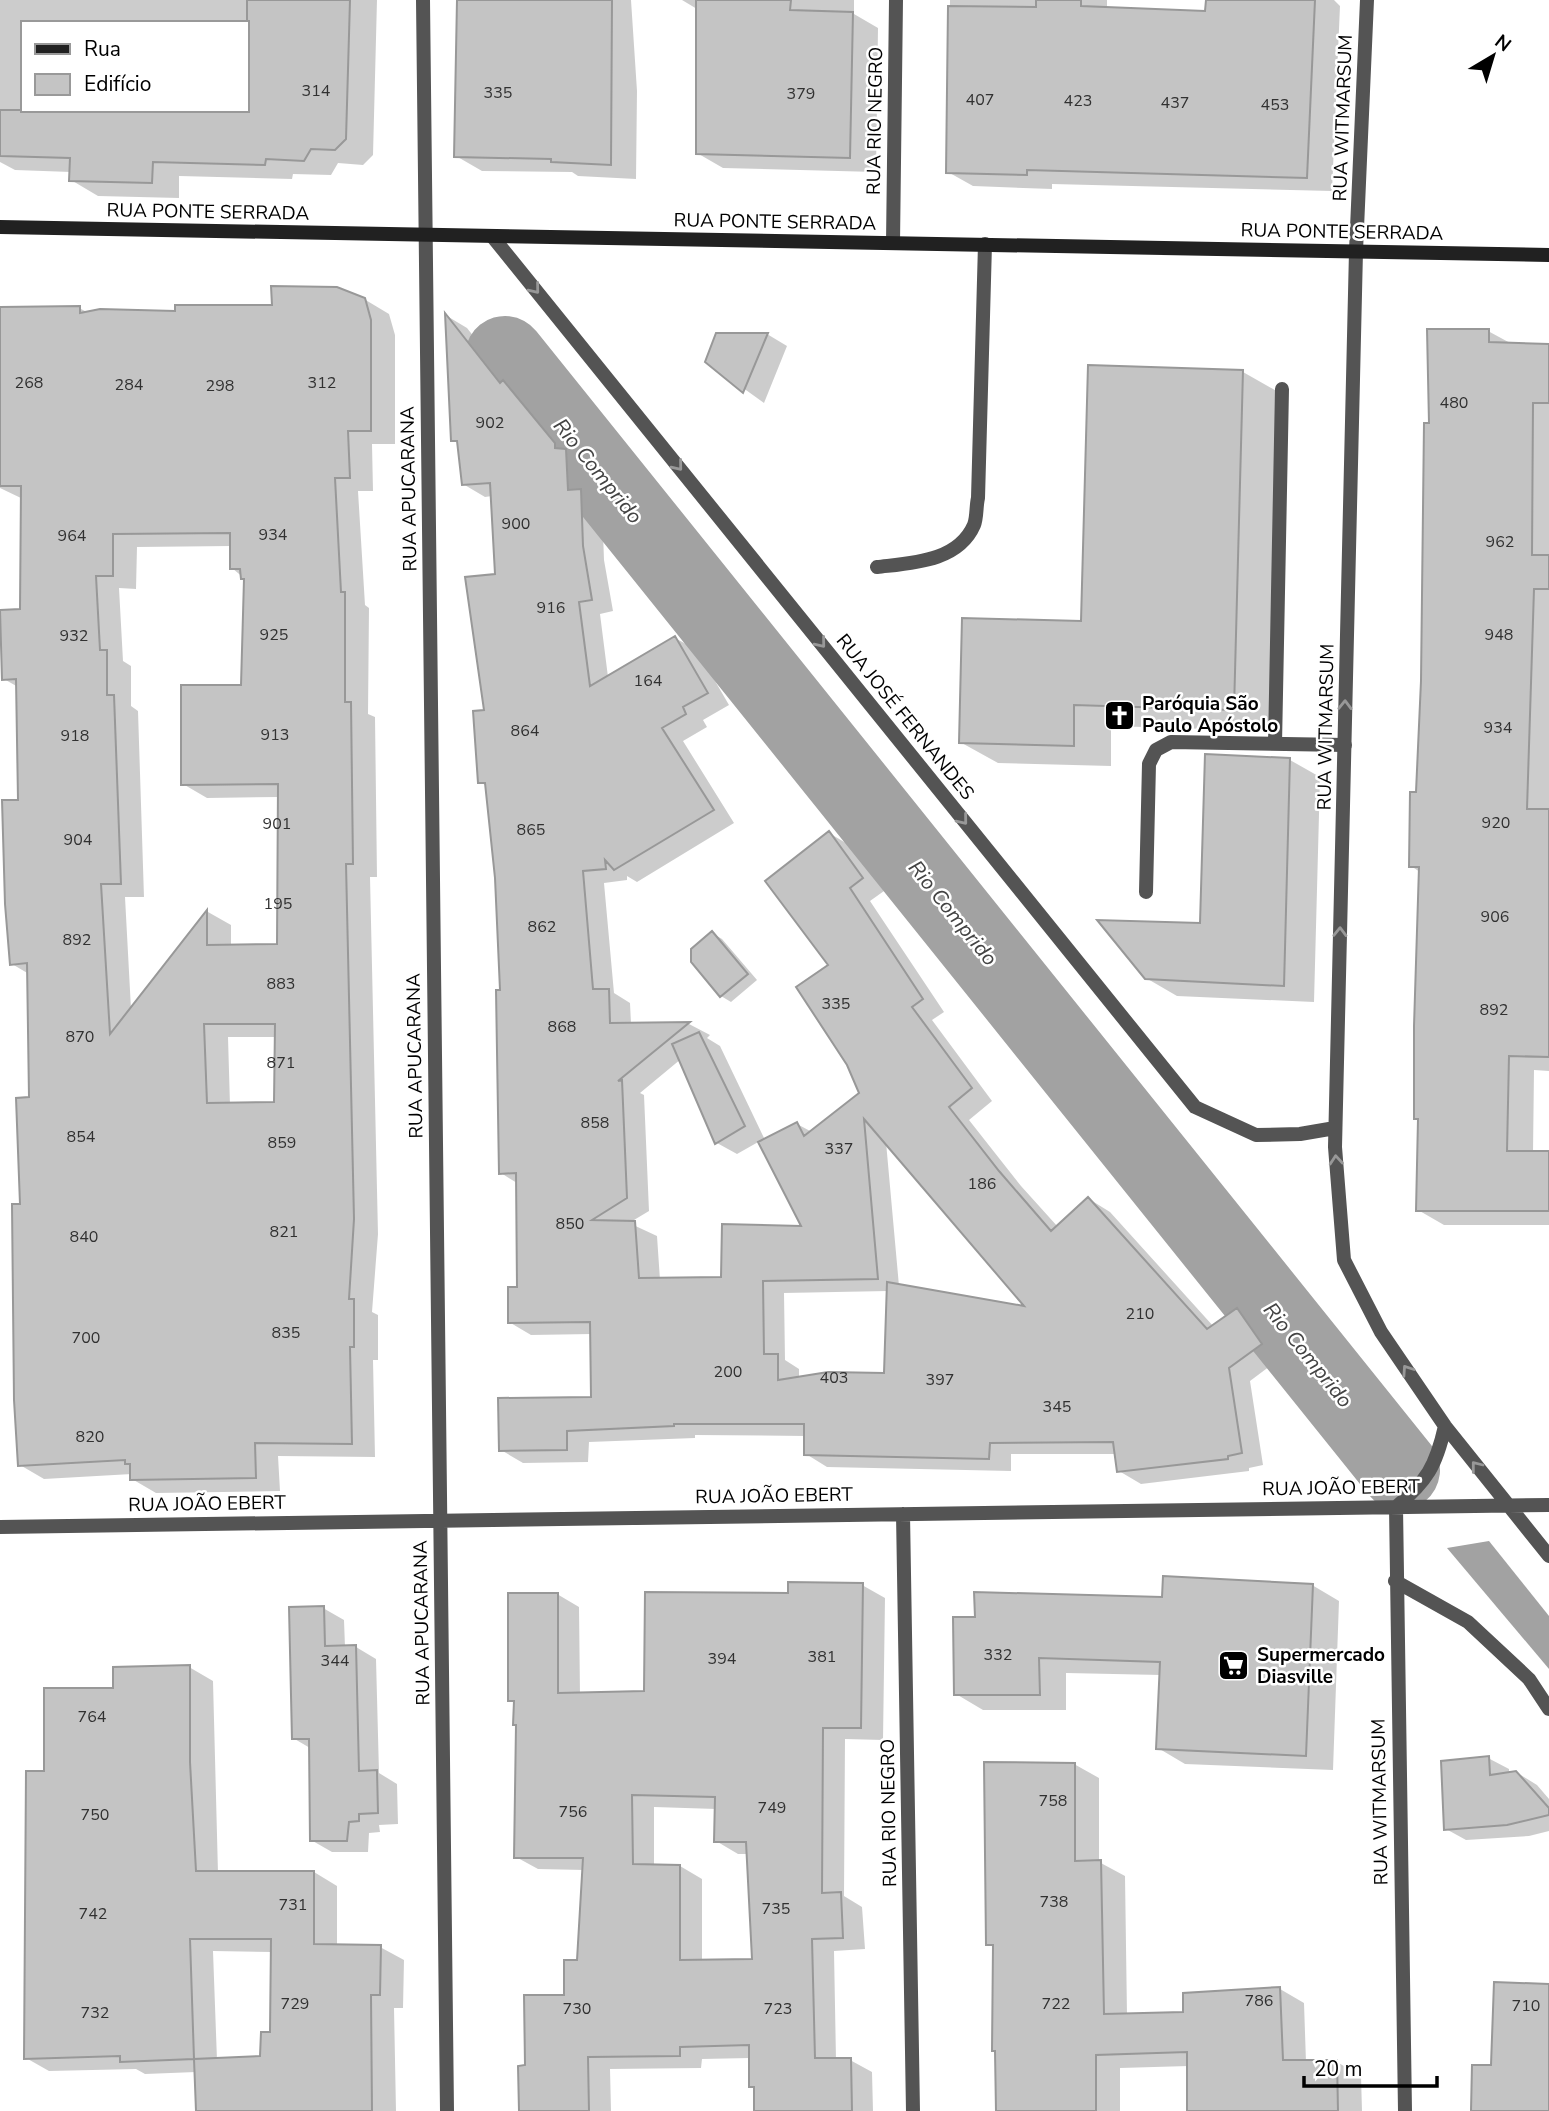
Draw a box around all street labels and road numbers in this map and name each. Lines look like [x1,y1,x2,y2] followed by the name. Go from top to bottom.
[1327,34,1359,202] street label: RUA WITMARSUM
[861,47,889,195] street label: RUA RIO NEGRO
[106,197,310,227] street label: RUA PONTE SERRADA
[673,207,877,237] street label: RUA PONTE SERRADA
[1240,217,1444,247] street label: RUA PONTE SERRADA
[395,406,423,572] street label: RUA APUCARANA
[830,629,980,805] street label: RUA JOSÉ FERNANDES
[1312,643,1340,811] street label: RUA WITMARSUM
[401,973,429,1139] street label: RUA APUCARANA
[1262,1474,1421,1502] street label: RUA JOÃO EBERT
[695,1482,854,1510] street label: RUA JOÃO EBERT
[128,1490,287,1518] street label: RUA JOÃO EBERT
[408,1540,436,1706] street label: RUA APUCARANA
[1366,1718,1394,1886] street label: RUA WITMARSUM
[875,1739,903,1887] street label: RUA RIO NEGRO

